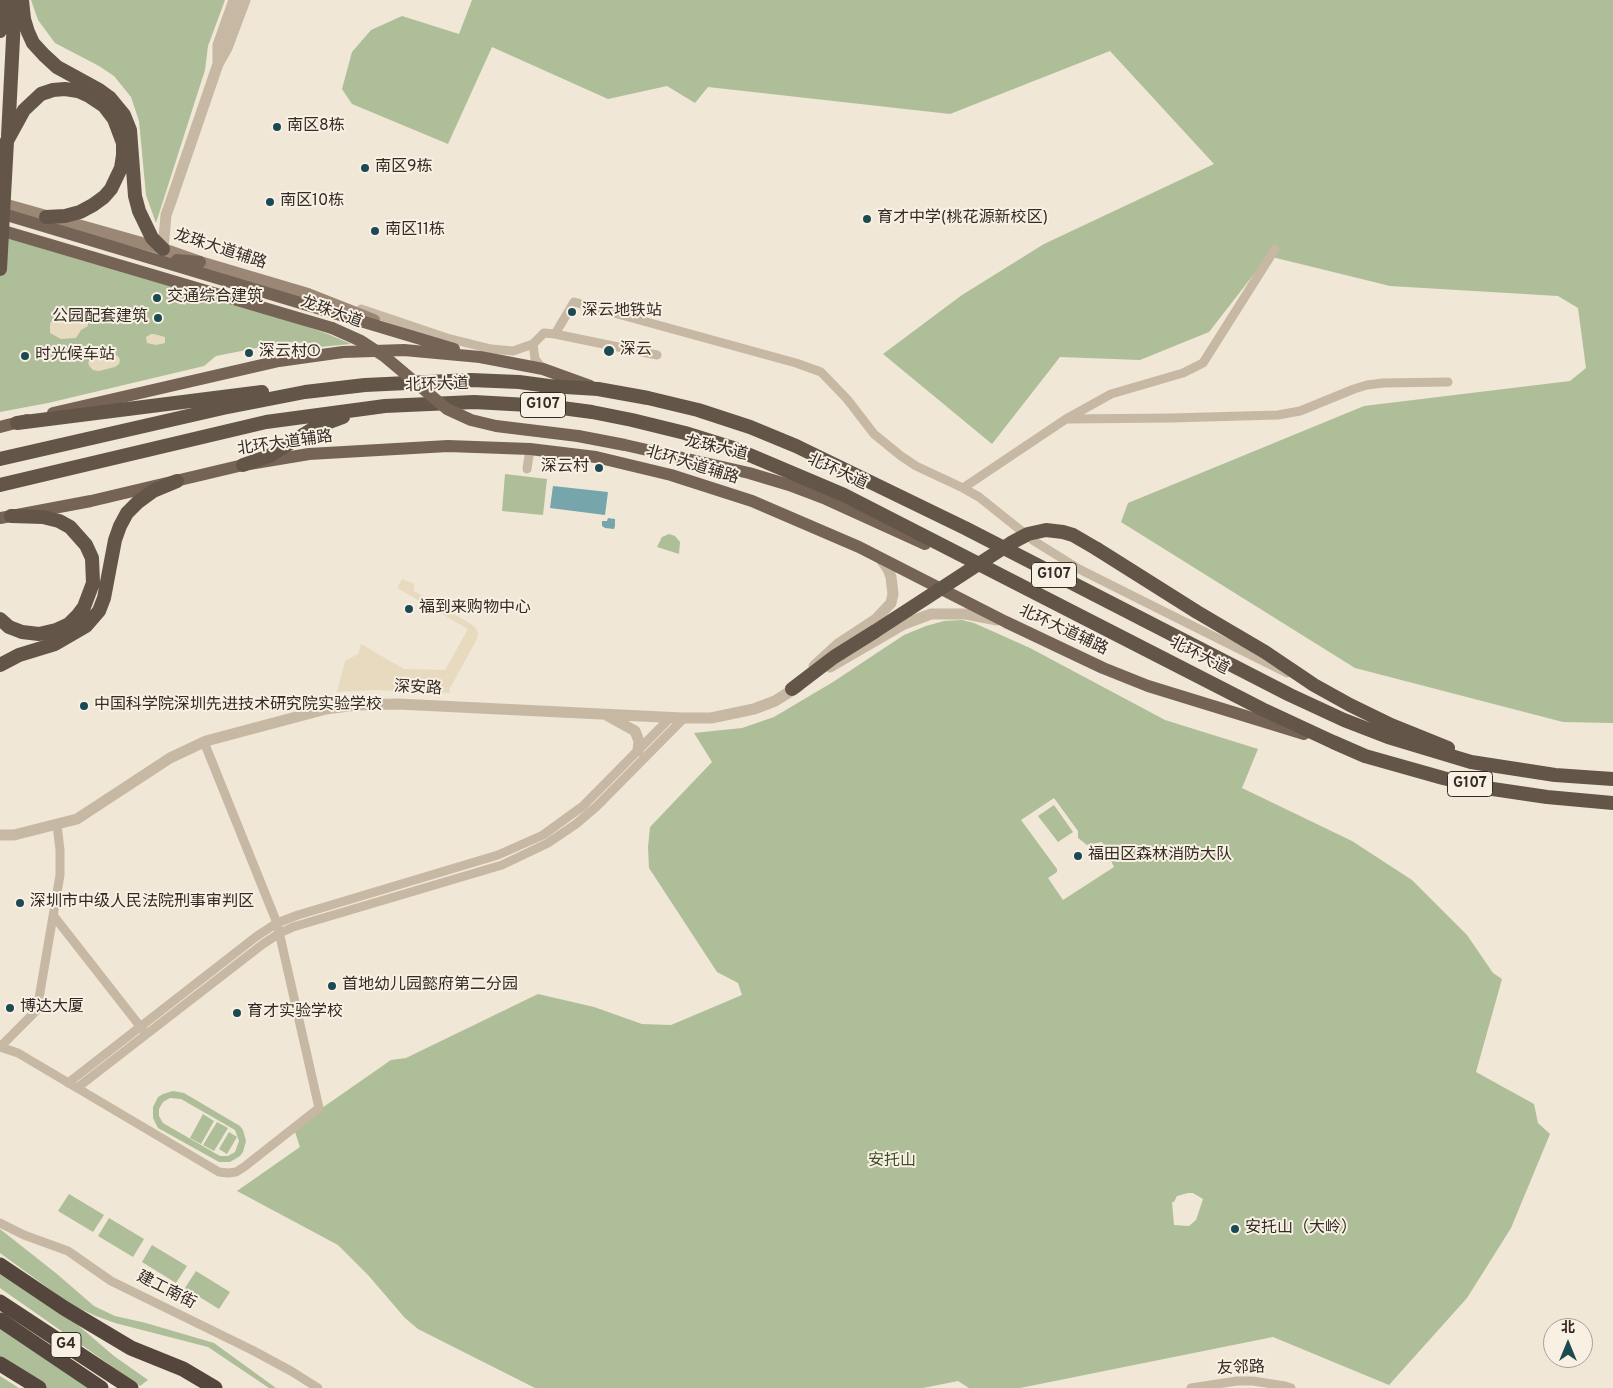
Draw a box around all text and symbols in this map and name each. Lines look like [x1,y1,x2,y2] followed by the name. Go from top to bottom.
[287,117,345,137] place label: 南区8栋
[271,121,283,133] marker: 南区8栋
[375,158,433,178] place label: 南区9栋
[359,162,371,174] marker: 南区9栋
[280,192,344,212] place label: 南区10栋
[264,196,276,208] marker: 南区10栋
[877,209,1048,229] place label: 育才中学(桃花源新校区)
[861,213,873,225] marker: 育才中学(桃花源新校区)
[385,221,445,241] place label: 南区11栋
[369,225,381,237] marker: 南区11栋
[171,226,269,274] street label: 龙珠大道辅路
[167,288,263,308] place label: 交通综合建筑
[151,292,163,304] marker: 交通综合建筑
[298,293,364,333] street label: 龙珠大道
[582,302,662,322] place label: 深云地铁站
[566,306,578,318] marker: 深云地铁站
[52,308,148,328] place label: 公园配套建筑
[152,312,164,324] marker: 公园配套建筑
[620,341,652,361] place label: 深云
[259,343,320,363] place label: 深云村①
[602,344,616,358] marker: 深云
[35,346,115,366] place label: 时光候车站
[243,347,255,359] marker: 深云村①
[19,350,31,362] marker: 时光候车站
[405,375,469,397] street label: 北环大道
[520,392,566,418] road number: G107
[236,428,334,460] street label: 北环大道辅路
[683,432,749,466] street label: 龙珠大道
[643,443,741,489] street label: 北环大道辅路
[804,451,870,495] street label: 北环大道
[541,458,589,478] place label: 深云村
[593,462,605,474] marker: 深云村
[1032,562,1076,588] road number: G107
[419,599,531,619] place label: 福到来购物中心
[1015,602,1111,660] street label: 北环大道辅路
[403,603,415,615] marker: 福到来购物中心
[1166,634,1232,680] street label: 北环大道
[394,678,442,700] street label: 深安路
[94,696,382,716] place label: 中国科学院深圳先进技术研究院实验学校
[78,700,90,712] marker: 中国科学院深圳先进技术研究院实验学校
[1448,772,1492,796] road number: G107
[1088,846,1232,866] place label: 福田区森林消防大队
[1072,850,1084,862] marker: 福田区森林消防大队
[30,893,254,913] place label: 深圳市中级人民法院刑事审判区
[14,897,26,909] marker: 深圳市中级人民法院刑事审判区
[342,976,518,996] place label: 首地幼儿园懿府第二分园
[326,980,338,992] marker: 首地幼儿园懿府第二分园
[20,998,84,1018] place label: 博达大厦
[4,1002,16,1014] marker: 博达大厦
[247,1003,343,1023] place label: 育才实验学校
[231,1007,243,1019] marker: 育才实验学校
[868,1152,916,1172] park label: 安托山
[1245,1219,1357,1239] place label: 安托山（大岭）
[1229,1223,1241,1235] marker: 安托山（大岭）
[133,1268,199,1314] street label: 建工南街
[1543,1318,1593,1368] north arrow
[1561,1320,1575,1337] text: 北
[51,1332,81,1358] road number: G4
[1217,1359,1265,1379] street label: 友邻路

